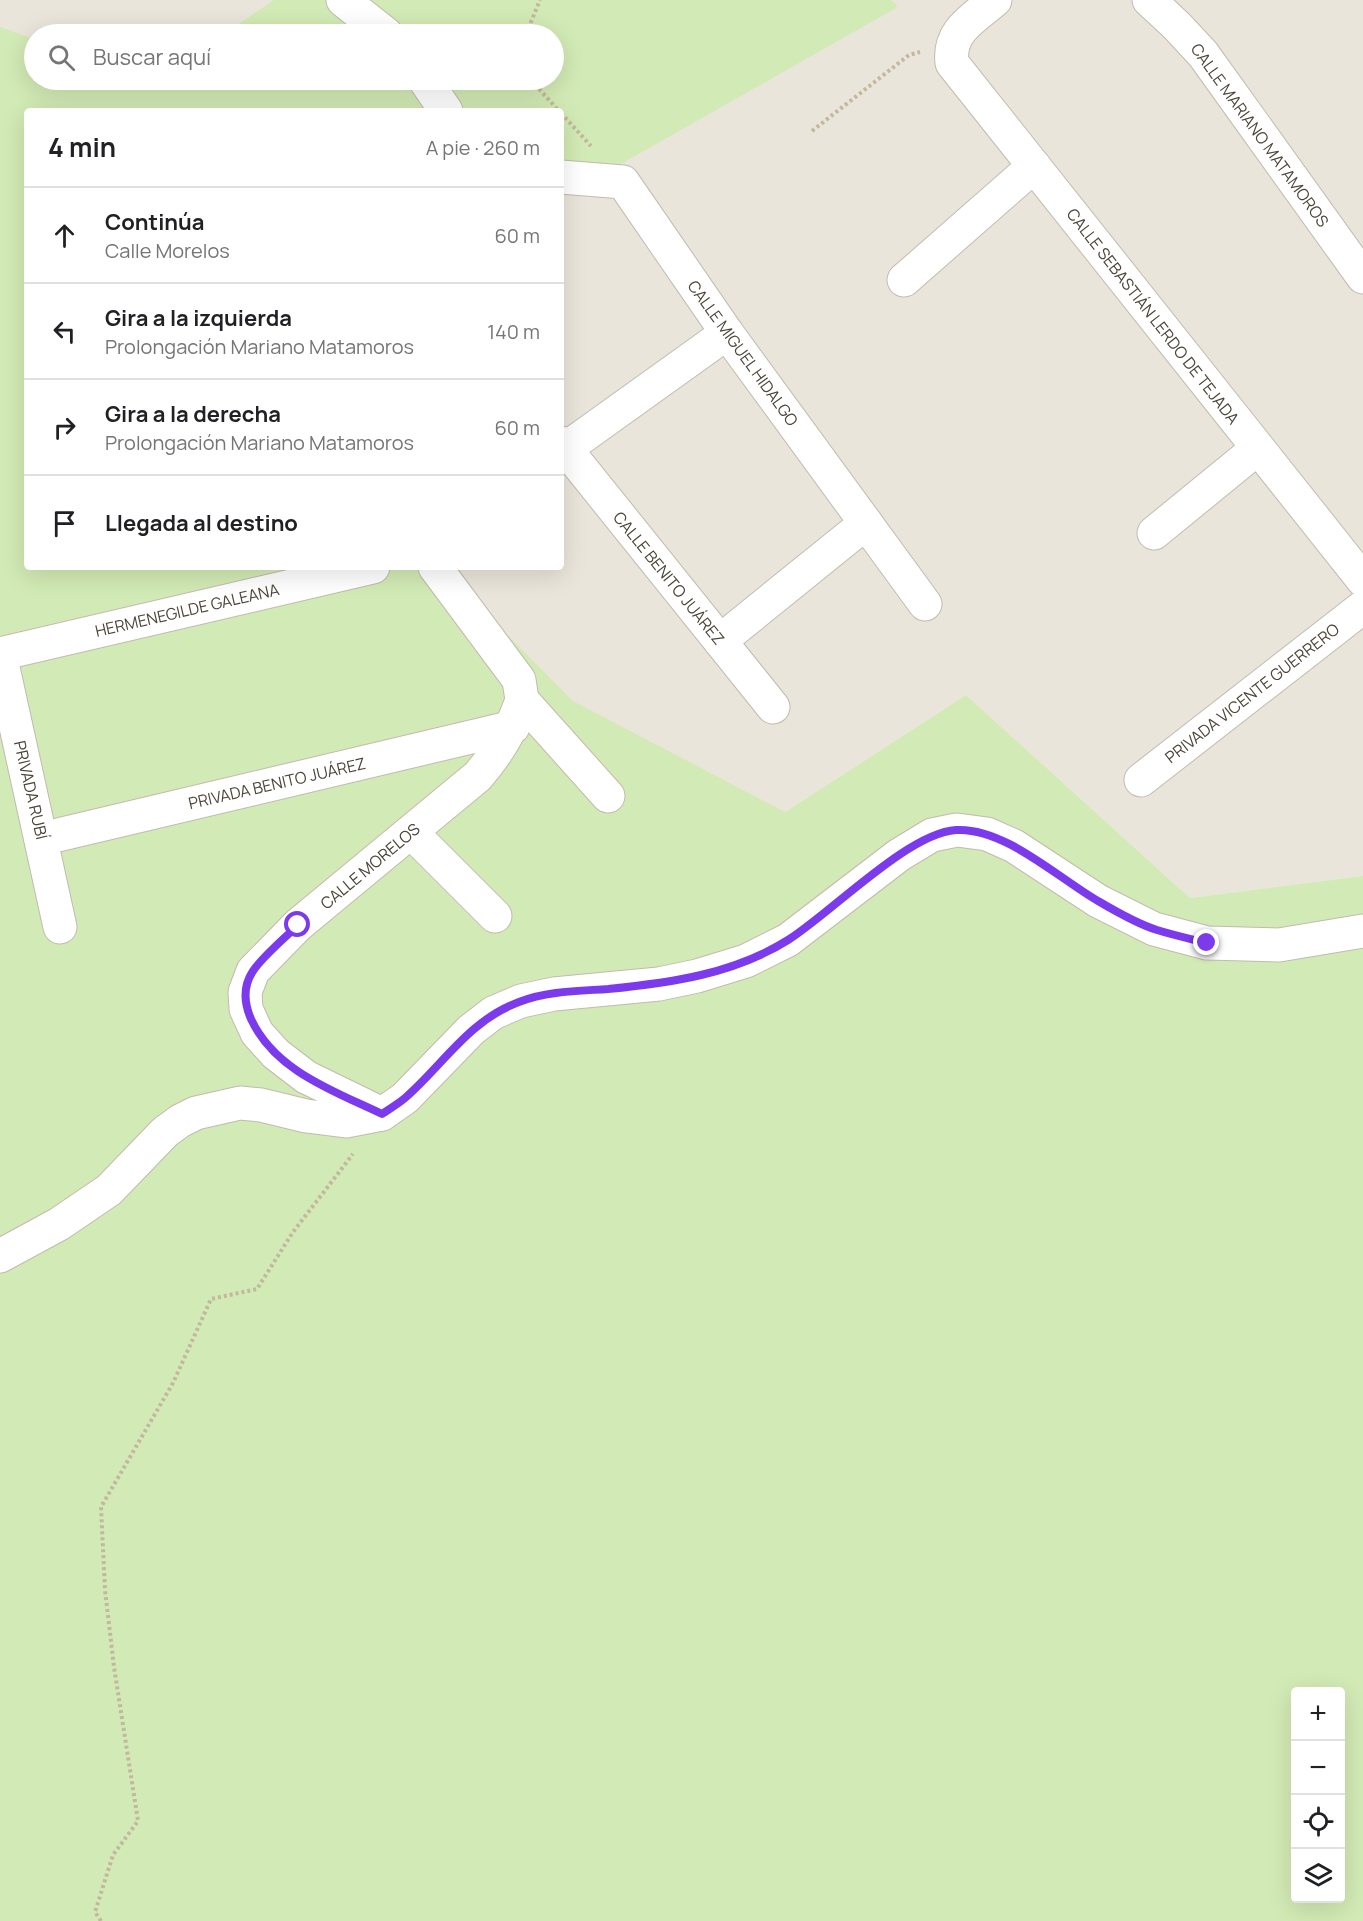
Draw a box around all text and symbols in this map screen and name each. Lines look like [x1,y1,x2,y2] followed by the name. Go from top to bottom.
[24,24,564,90] search box
[1186,39,1334,231] street label: CALLE MARIANO MATAMOROS
[45,41,78,74] icon: search
[93,42,211,72] text: Buscar aquí
[48,129,116,165] text: 4 min
[426,134,540,161] text: A pie · 260 m
[1062,203,1244,429] street label: CALLE SEBASTIÁN LERDO DE TEJADA
[105,207,205,237] text: Continúa
[48,219,81,252] icon: ahead
[494,222,540,249] text: 60 m
[105,237,230,264] text: Calle Morelos
[683,276,804,431] street label: CALLE MIGUEL HIDALGO
[105,303,292,333] text: Gira a la izquierda
[48,315,81,348] icon: left
[487,318,540,345] text: 140 m
[105,333,414,360] text: Prolongación Mariano Matamoros
[105,399,281,429] text: Gira a la derecha
[48,411,81,444] icon: right
[494,414,540,441] text: 60 m
[105,429,414,456] text: Prolongación Mariano Matamoros
[48,507,81,540] icon: arrive
[608,507,730,649] street label: CALLE BENITO JUÁREZ
[105,508,298,538] text: Llegada al destino
[93,578,281,642] street label: HERMENEGILDE GALEANA
[1160,618,1344,768] street label: PRIVADA VICENTE GUERRERO
[9,738,53,842] street label: PRIVADA RUBÍ
[186,752,368,814] street label: PRIVADA BENITO JUÁREZ
[316,818,424,914] street label: CALLE MORELOS
[284,911,310,937] route start
[1193,929,1219,955] route end
[1291,1687,1345,1903] map controls
[1291,1687,1345,1741] button: +
[1291,1741,1345,1795] button: −
[1291,1795,1345,1849] button: locate
[1291,1849,1345,1903] button: layers

